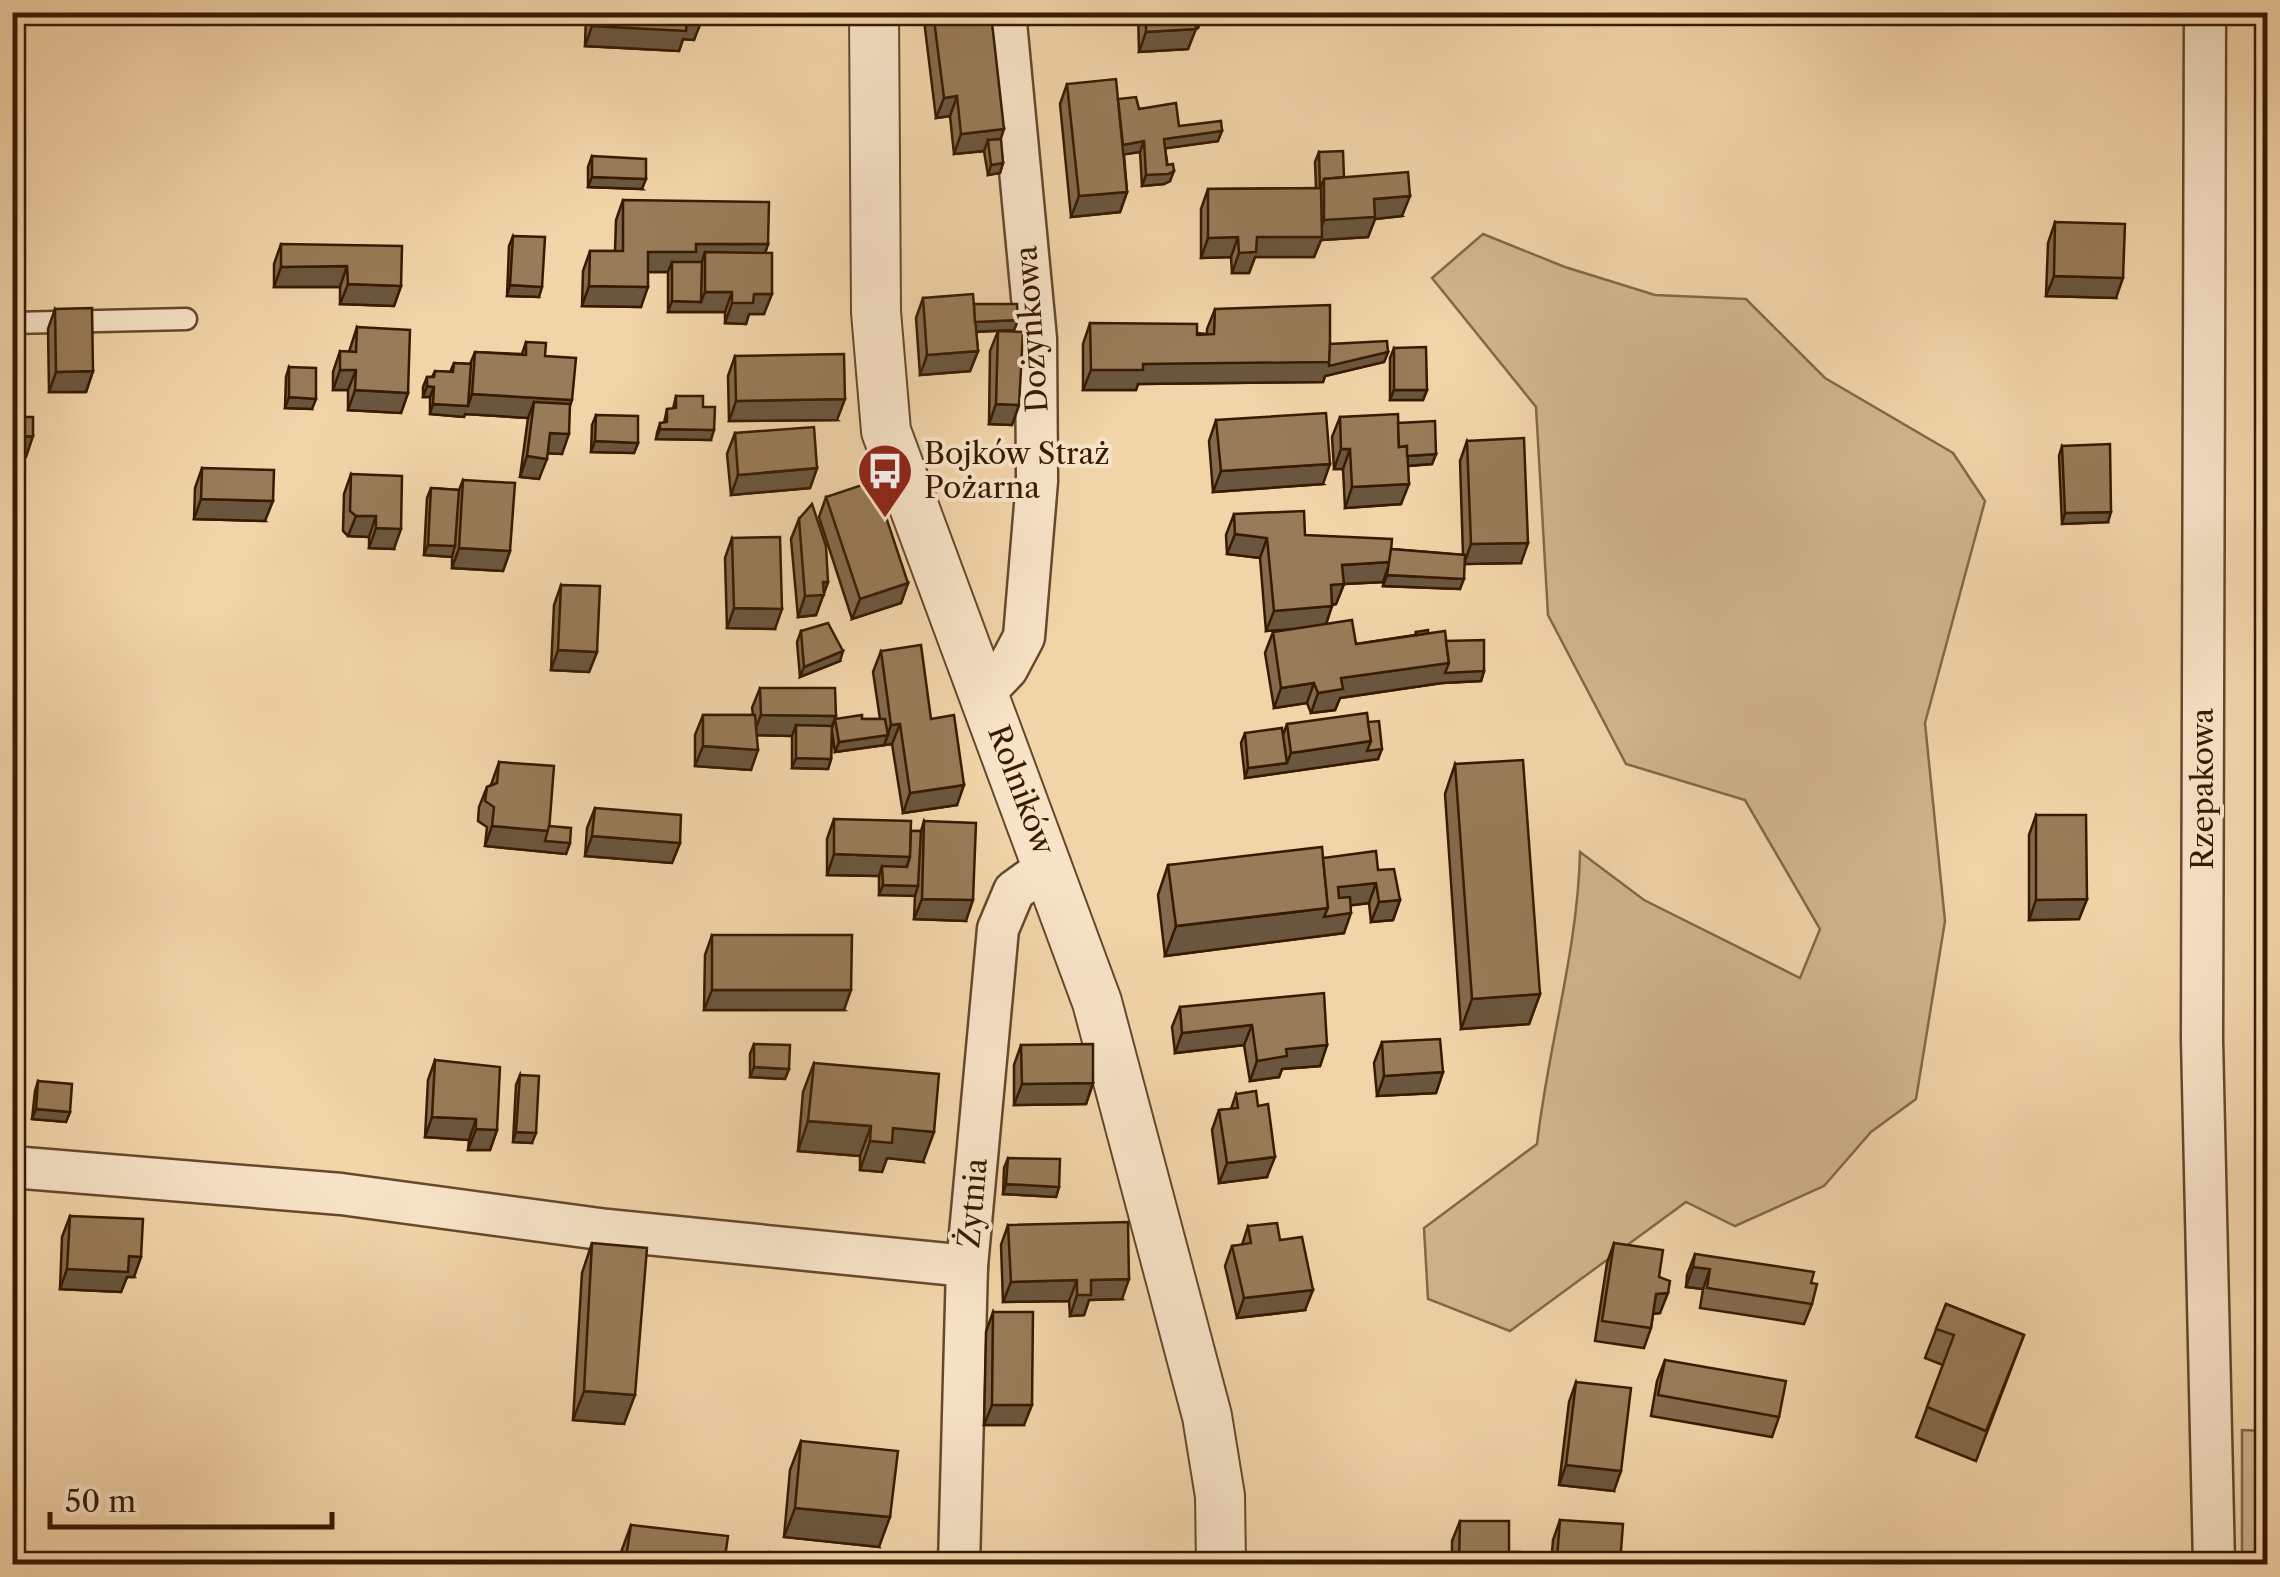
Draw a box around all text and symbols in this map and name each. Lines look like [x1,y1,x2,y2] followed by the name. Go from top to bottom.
[1007,244,1056,414] street label: Dożynkowa
[924,435,1110,506] place label: Bojków Straż Pożarna
[855,441,915,520] bus stop icon: Bojków Straż Pożarna
[2184,708,2221,870] street label: Rzepakowa
[980,720,1063,861] street label: Rolników
[950,1156,995,1250] street label: Żytnia
[50,1467,332,1529] scale bar
[65,1483,136,1520] text: 50 m

